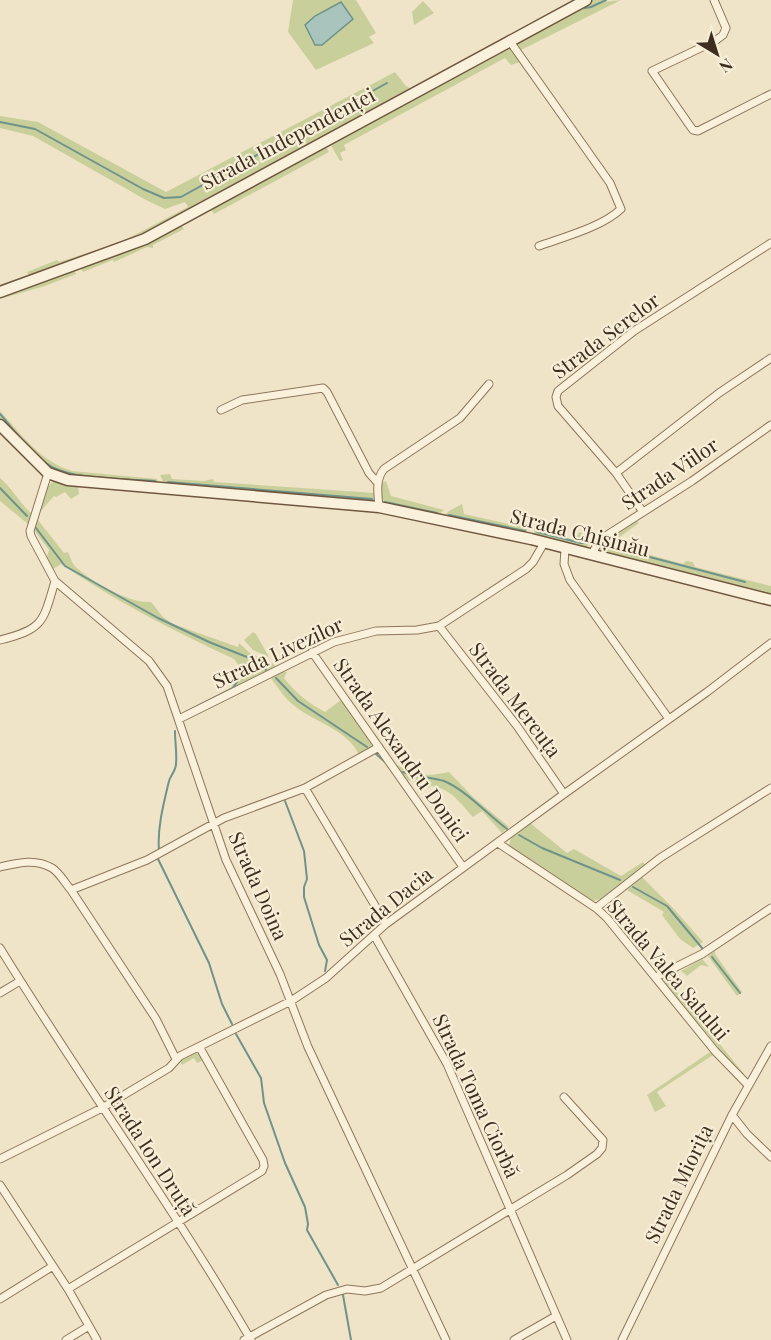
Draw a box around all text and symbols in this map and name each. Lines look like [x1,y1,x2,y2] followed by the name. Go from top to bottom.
[687,24,747,84] north arrow
[715,54,738,78] text: N
[195,80,380,196] street label: Strada Independenței
[546,285,664,384] street label: Strada Serelor
[615,430,723,515] street label: Strada Viilor
[508,501,653,563] street label: Strada Chișinău
[208,610,347,694] street label: Strada Livezilor
[463,636,568,763] street label: Strada Mereuța
[328,652,476,847] street label: Strada Alexandru Donici
[223,827,295,944] street label: Strada Doina
[333,860,437,952] street label: Strada Dacia
[602,893,736,1046] street label: Strada Valea Satului
[428,1009,527,1182] street label: Strada Toma Ciorbă
[98,1080,203,1221] street label: Strada Ion Druță
[637,1119,719,1248] street label: Strada Miorița

